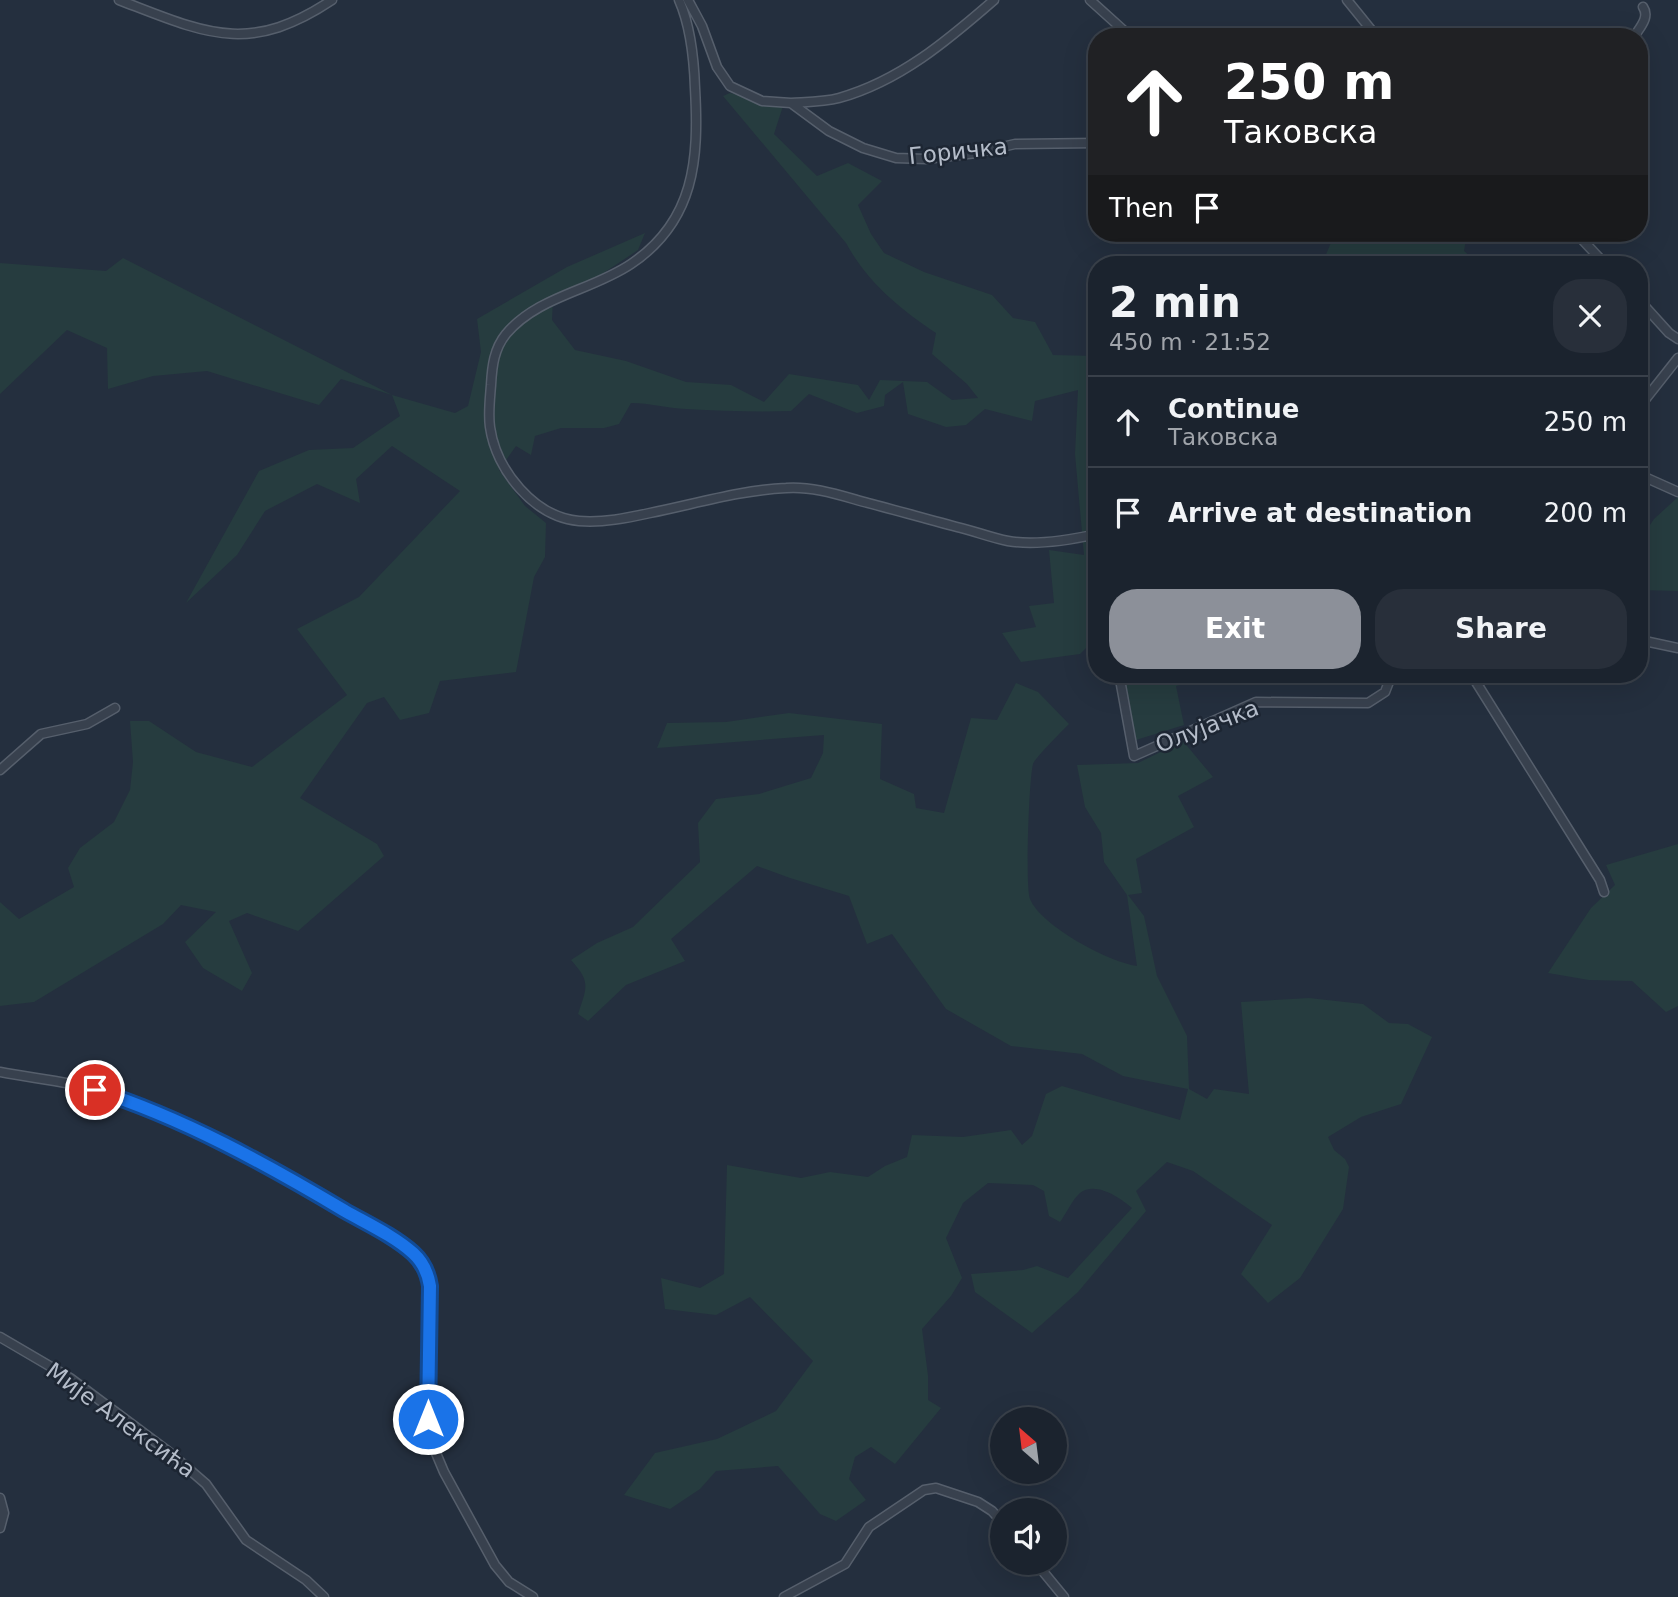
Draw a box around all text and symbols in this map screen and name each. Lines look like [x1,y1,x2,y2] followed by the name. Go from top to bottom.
[1224,54,1394,111] text: 250 m
[1109,56,1200,147] icon: ahead
[1224,113,1377,151] text: Таковска
[907,133,1009,169] street label: Горичка
[1188,189,1226,227] icon: arrive
[1109,193,1174,223] text: Then
[1109,278,1241,327] text: 2 min
[1553,279,1627,353] button: close
[1109,329,1271,355] text: 450 m · 21:52
[1168,394,1299,424] text: Continue
[1109,403,1147,441] icon: ahead
[1544,407,1627,437] text: 250 m
[1168,424,1278,450] text: Таковска
[1109,494,1147,532] icon: arrive
[1168,498,1472,528] text: Arrive at destination
[1544,498,1627,528] text: 200 m
[1109,589,1361,669] button: Exit
[1375,589,1627,669] button: Share
[1152,694,1262,758] street label: Олујачка
[65,1060,125,1120] pin
[76,1071,114,1109] icon: arrive
[41,1357,201,1483] street label: Мије Алексића
[391,1382,465,1456] position arrow
[990,1407,1068,1484] north arrow
[990,1407,1067,1575] map controls
[990,1498,1067,1575] button: sound

